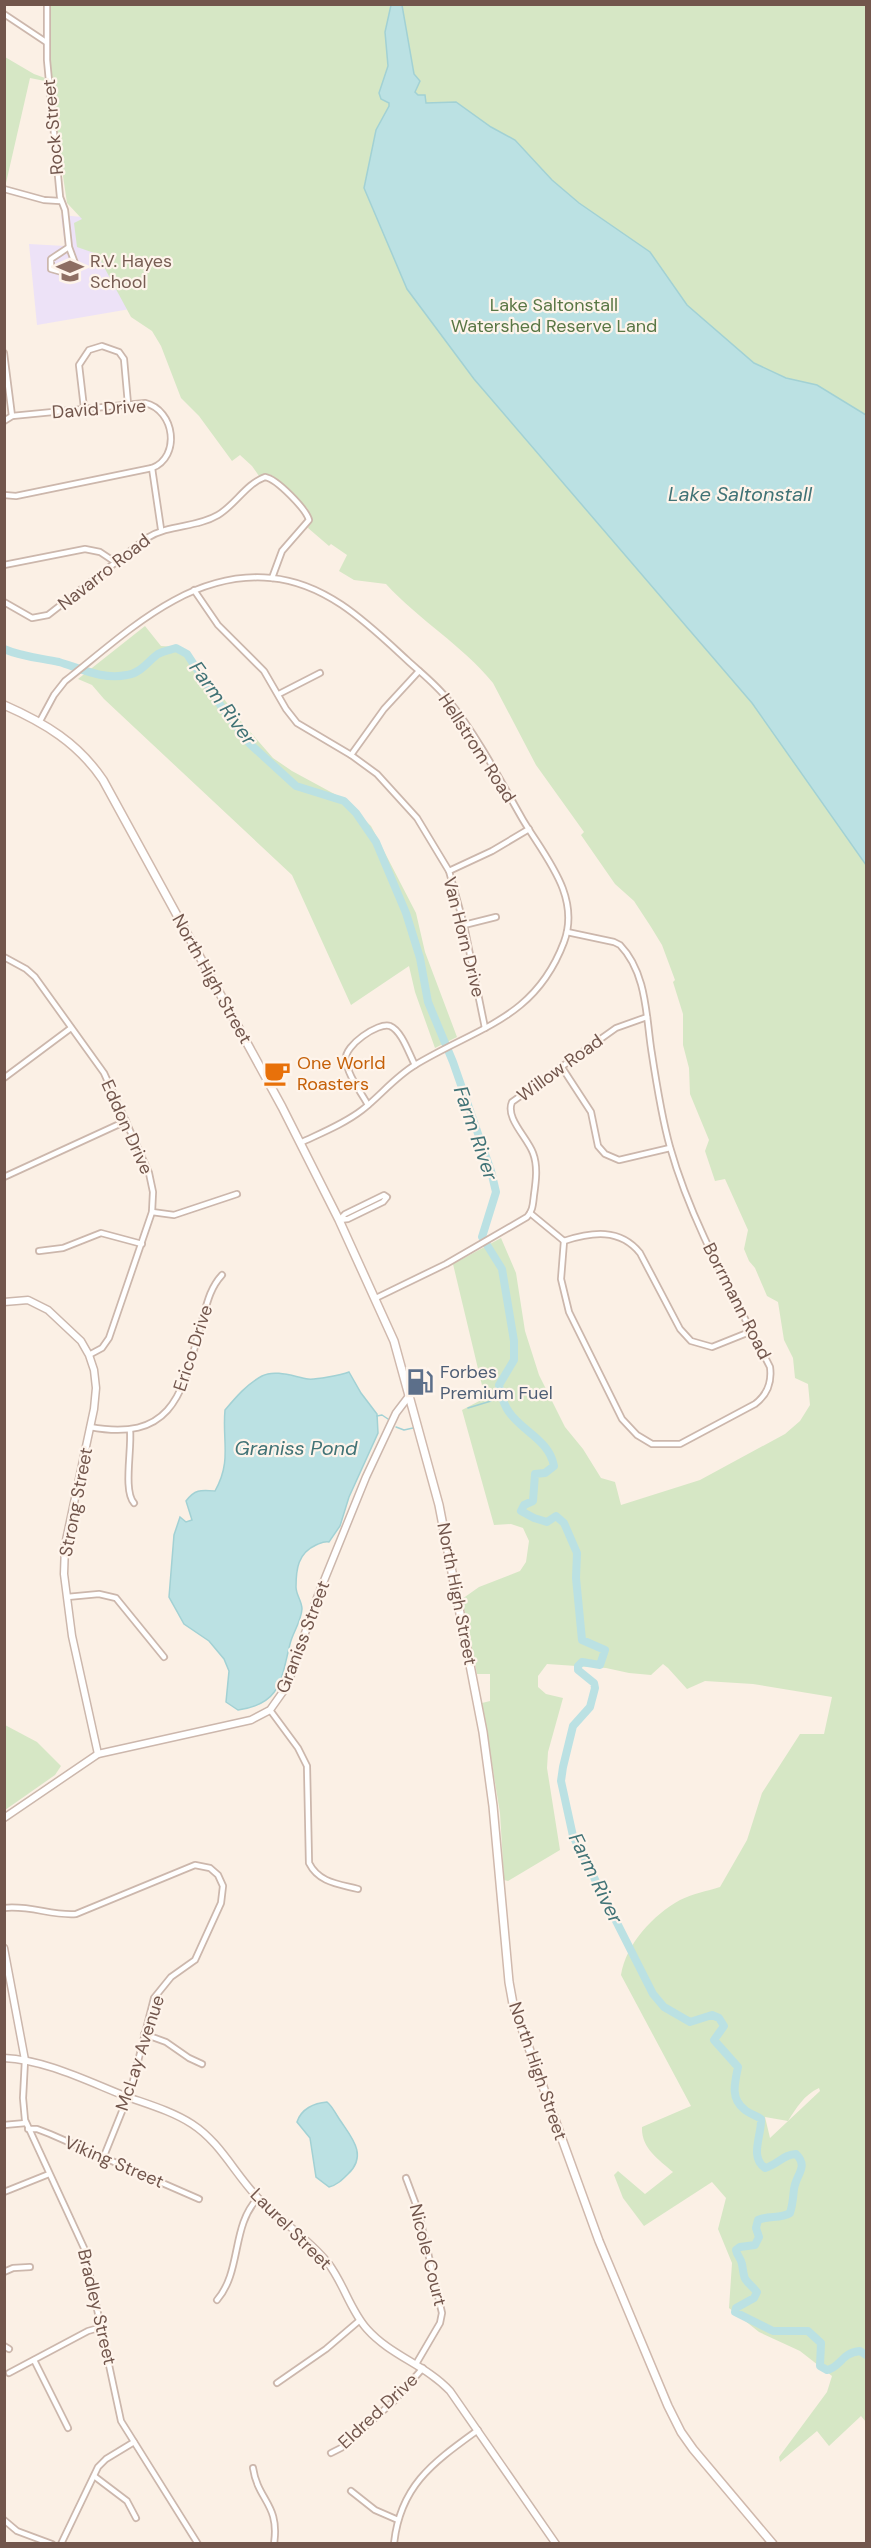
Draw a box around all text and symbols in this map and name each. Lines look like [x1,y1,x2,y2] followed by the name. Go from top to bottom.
[37,78,69,176] street label: Rock Street
[90,249,172,294] place label: R.V. Hayes School
[55,256,85,286] school or university icon: R.V. Hayes School
[451,293,657,338] park label: Lake Saltonstall Watershed Reserve Land
[51,394,147,424] street label: David Drive
[668,481,812,507] water label: Lake Saltonstall
[53,528,155,616] street label: Navarro Road
[184,656,263,751] water label: Farm River
[433,689,521,807] street label: Hellstrom Road
[437,874,491,1000] street label: Van Horn Drive
[166,910,258,1048] street label: North High Street
[512,1029,608,1107] street label: Willow Road
[297,1051,385,1096] place label: One World Roasters
[262,1058,292,1088] cafe icon: One World Roasters
[95,1076,159,1178] street label: Eddon Drive
[448,1083,504,1184] water label: Farm River
[697,1239,777,1363] street label: Borrmann Road
[168,1302,218,1394] street label: Erico Drive
[440,1360,553,1405] place label: Forbes Premium Fuel
[405,1367,435,1397] fuel station icon: Forbes Premium Fuel
[235,1435,358,1461] water label: Graniss Pond
[54,1445,98,1559] street label: Strong Street
[431,1521,483,1667] street label: North High Street
[271,1577,335,1697] street label: Graniss Street
[563,1828,629,1928] water label: Farm River
[110,1992,170,2114] street label: McLay Avenue
[503,1999,573,2143] street label: North High Street
[61,2130,167,2194] street label: Viking Street
[245,2183,337,2275] street label: Laurel Street
[404,2201,452,2309] street label: Nicole Court
[72,2247,122,2367] street label: Bradley Street
[333,2368,423,2454] street label: Eldred Drive

